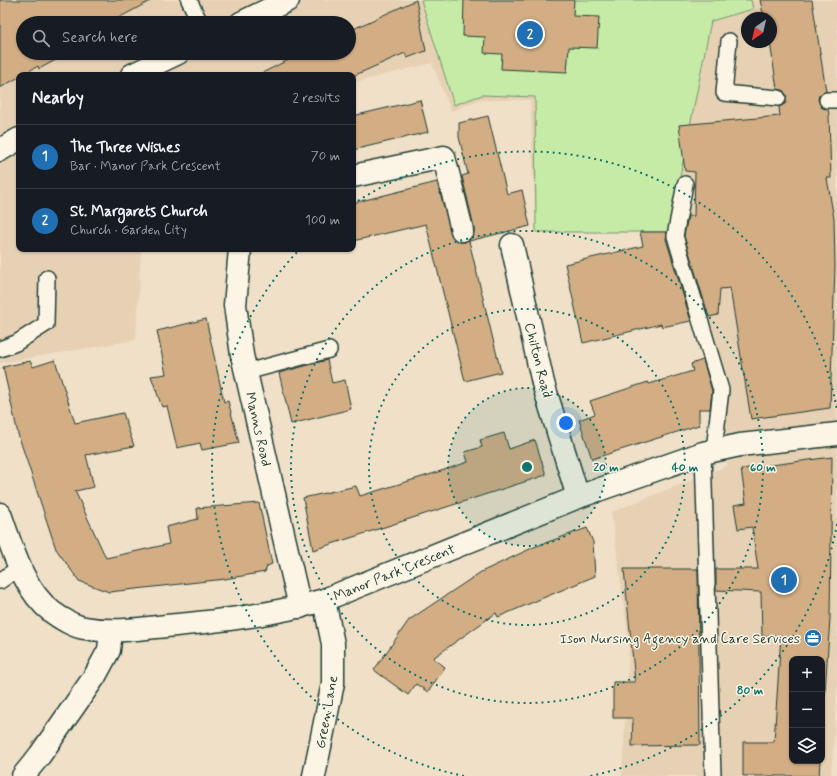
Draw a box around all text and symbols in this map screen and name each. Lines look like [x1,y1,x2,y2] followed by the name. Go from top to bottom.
[741,12,777,48] north arrow
[16,16,356,60] search box
[517,19,543,49] pin: 2
[30,27,52,49] icon: search
[62,28,138,48] text: Search here
[32,87,84,109] text: Nearby
[293,90,340,107] text: 2 results
[70,138,180,158] text: The Three Wishes
[42,148,48,165] text: 1
[311,148,340,165] text: 70 m
[70,158,221,175] text: Bar · Manor Park Crescent
[70,202,208,222] text: St. Margarets Church
[42,212,48,229] text: 2
[305,212,340,229] text: 100 m
[70,222,187,239] text: Church · Garden City
[520,321,556,400] street label: Chilton Road
[241,390,275,468] street label: Manns Road
[556,413,576,433] your location
[520,460,534,474] centre of rings
[593,460,619,476] text: 20 m
[672,460,699,476] text: 40 m
[750,460,776,476] text: 60 m
[331,540,458,606] street label: Manor Park Crescent
[771,565,797,595] pin: 1
[803,628,823,648] office icon: Ison Nursing Agency and Care Services
[560,630,800,650] place label: Ison Nursing Agency and Care Services
[789,656,825,764] map controls
[789,656,825,692] button: +
[312,674,342,750] street label: Green Lane
[737,683,764,699] text: 80 m
[789,692,825,728] button: −
[789,728,825,764] button: layers

